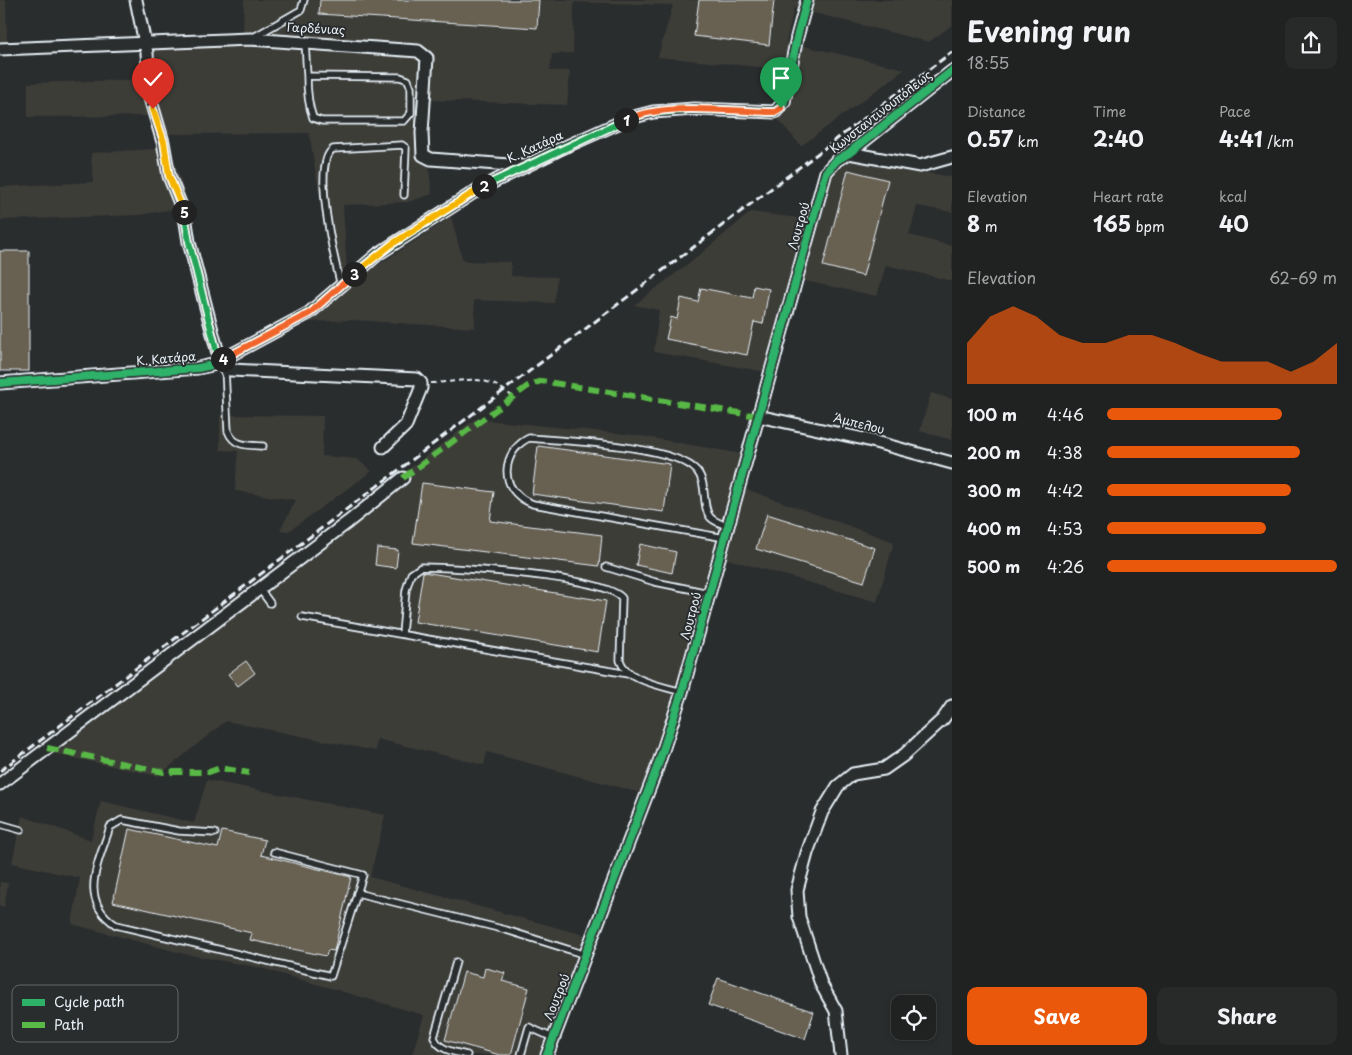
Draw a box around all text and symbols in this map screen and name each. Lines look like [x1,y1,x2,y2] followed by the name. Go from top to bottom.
[967,9,1131,52] text: Evening run
[286,17,346,39] street label: Γαρδένιας
[1285,17,1337,69] button: share
[967,50,1009,74] text: 18:55
[760,57,802,108] pin
[132,58,174,109] pin
[767,64,795,92] icon: arrive
[139,65,167,93] icon: check
[825,66,935,157] street label: Κωνσταντινουπόλεως
[967,101,1026,122] text: Distance
[1093,101,1126,122] text: Time
[1219,101,1251,122] text: Pace
[614,108,638,132] pin: 1
[623,110,630,131] text: 1
[967,122,1013,154] text: 0.57
[1093,122,1144,154] text: 2:40
[1219,122,1263,154] text: 4:41
[504,125,566,167] street label: Κ. Κατάρα
[1013,131,1039,152] text: km
[1263,131,1294,152] text: /km
[472,174,496,198] pin: 2
[480,176,489,197] text: 2
[967,186,1027,207] text: Elevation
[1093,186,1164,207] text: Heart rate
[1219,186,1247,207] text: kcal
[172,200,196,224] pin: 5
[783,200,813,252] street label: Λουτρού
[180,202,189,223] text: 5
[967,207,980,239] text: 8
[1093,207,1131,239] text: 165
[1219,207,1249,239] text: 40
[980,216,997,237] text: m
[1131,216,1165,237] text: bpm
[342,262,366,286] pin: 3
[350,264,359,285] text: 3
[967,265,1036,289] text: Elevation
[1269,265,1337,289] text: 62–69 m
[135,346,197,370] street label: Κ. Κατάρα
[210,346,236,372] pin: 4
[219,349,228,370] text: 4
[967,402,1017,426] text: 100 m
[1047,402,1084,426] text: 4:46
[832,408,887,438] street label: Άμπελου
[967,440,1021,464] text: 200 m
[1047,440,1083,464] text: 4:38
[967,478,1021,502] text: 300 m
[1047,478,1083,502] text: 4:42
[967,516,1021,540] text: 400 m
[1047,516,1083,540] text: 4:53
[967,554,1020,578] text: 500 m
[1047,554,1084,578] text: 4:26
[675,590,705,642] street label: Λουτρού
[539,970,574,1023] street label: Λουτρού
[12,985,178,1042] legend
[967,987,1147,1045] button: Save
[1157,987,1337,1045] button: Share
[54,991,125,1012] text: Cycle path
[891,995,936,1040] map controls
[891,995,936,1040] button: locate
[54,1014,84,1035] text: Path

